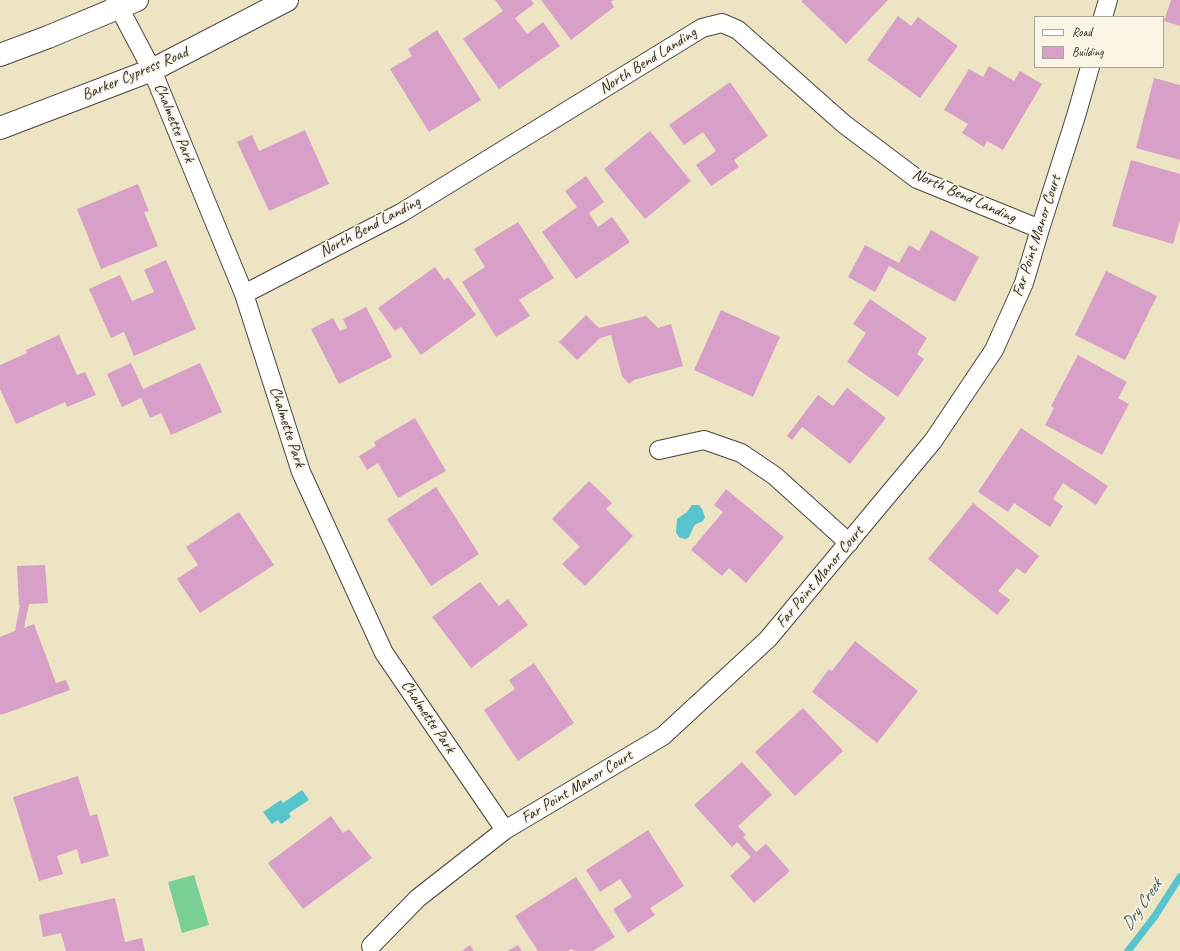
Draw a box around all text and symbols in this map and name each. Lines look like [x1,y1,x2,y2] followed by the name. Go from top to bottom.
[1034,16,1164,68] legend
[596,23,700,99] street label: North Bend Landing
[1072,24,1092,40] text: Road
[79,43,191,105] street label: Barker Cypress Road
[1072,44,1104,60] text: Building
[149,81,199,165] street label: Chalmette Park
[909,165,1019,227] street label: North Bend Landing
[1008,173,1066,299] street label: Far Point Manor Court
[316,192,424,262] street label: North Bend Landing
[265,384,309,470] street label: Chalmette Park
[772,522,868,632] street label: Far Point Manor Court
[397,677,459,757] street label: Chalmette Park
[518,746,636,828] street label: Far Point Manor Court
[1117,876,1167,934] water label: Dry Creek

